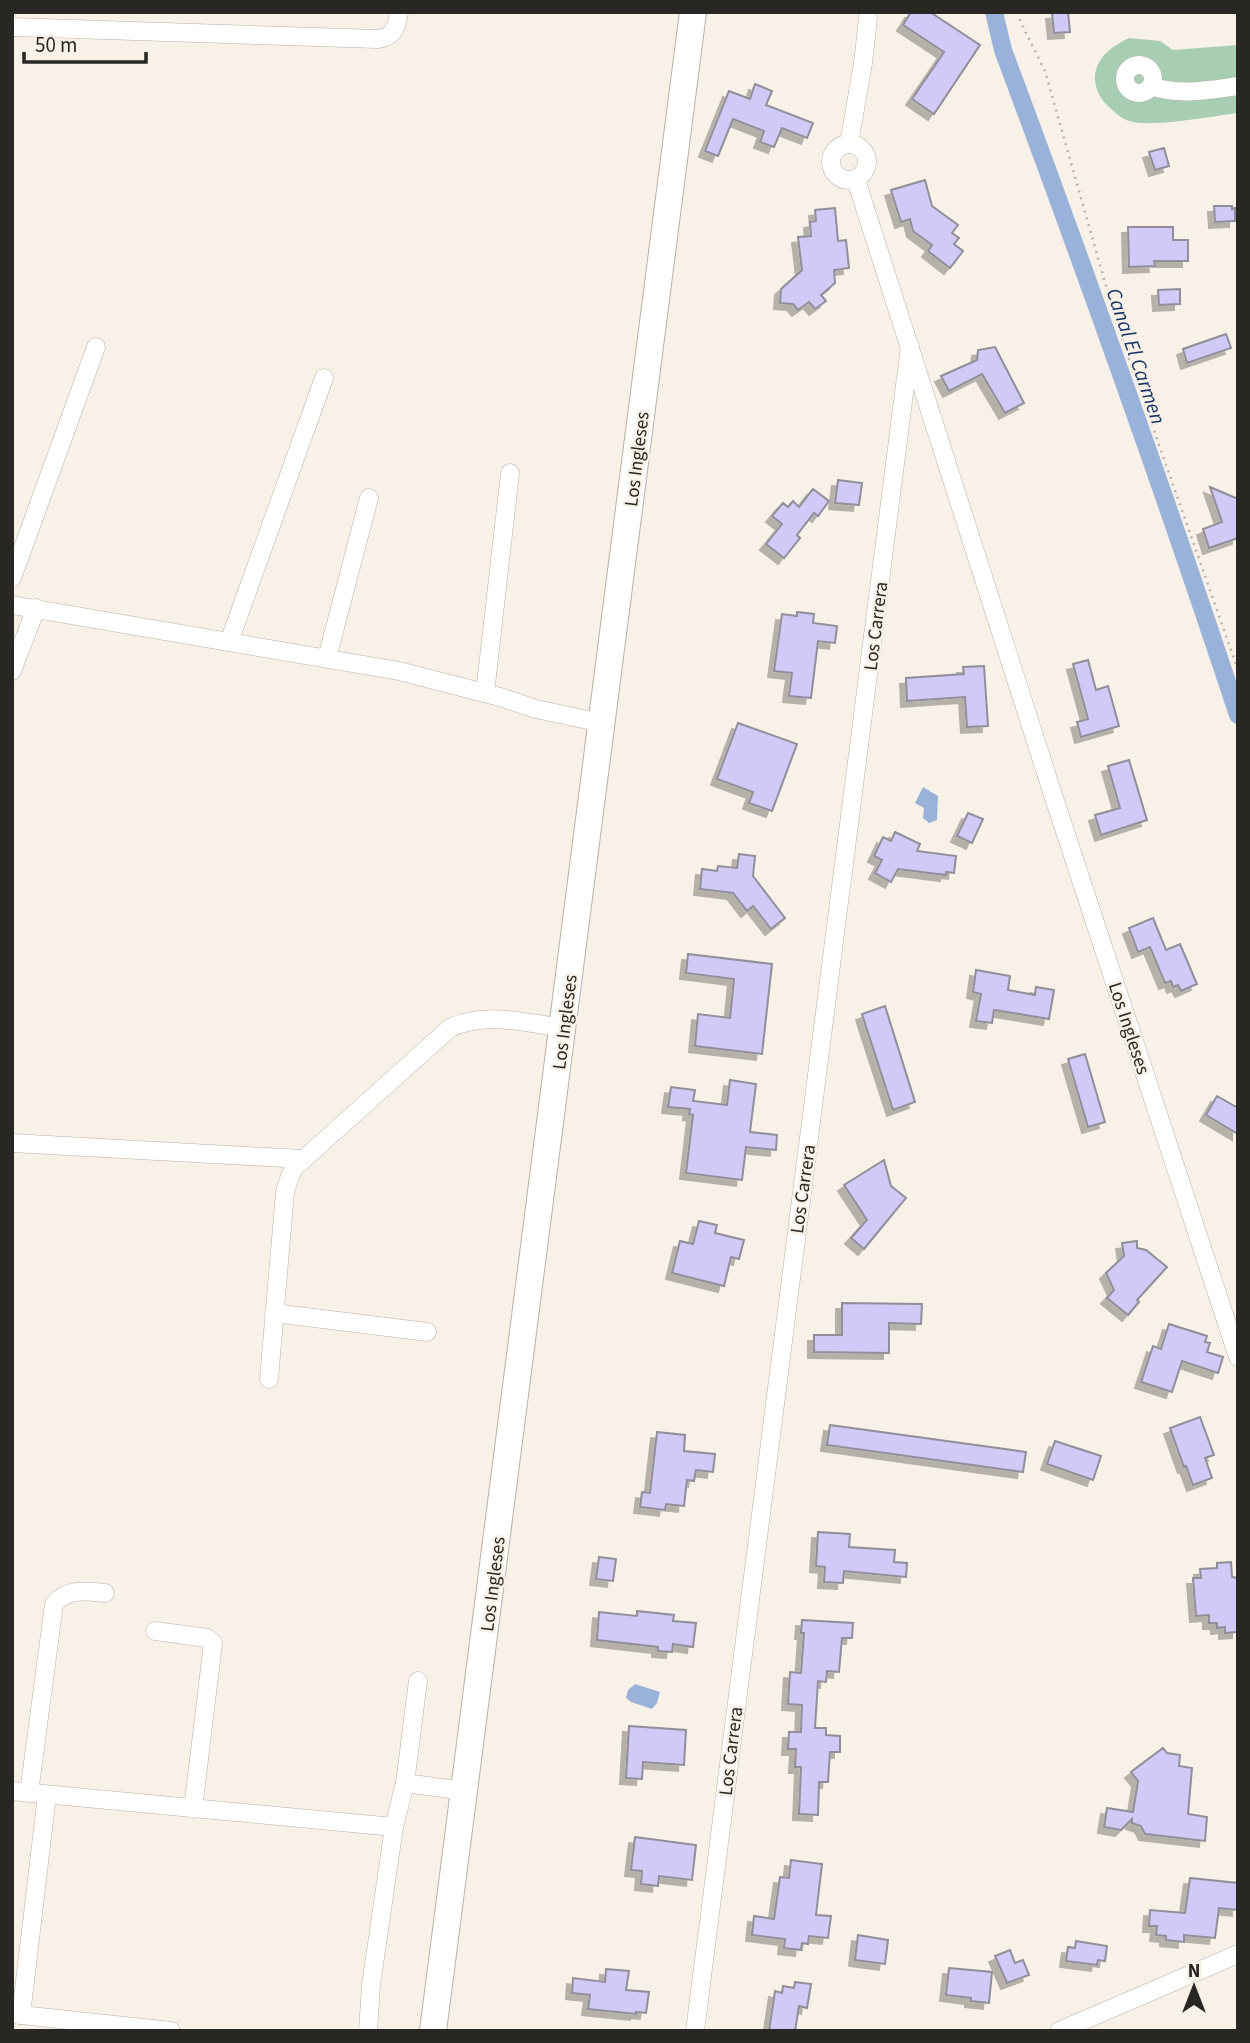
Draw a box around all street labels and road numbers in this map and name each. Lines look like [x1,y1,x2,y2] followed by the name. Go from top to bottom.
[618,410,657,508] street label: Los Ingleses
[858,580,895,672] street label: Los Carrera
[546,973,585,1071] street label: Los Ingleses
[1101,979,1156,1078] street label: Los Ingleses
[784,1143,823,1235] street label: Los Carrera
[474,1535,513,1633] street label: Los Ingleses
[713,1705,750,1797] street label: Los Carrera

